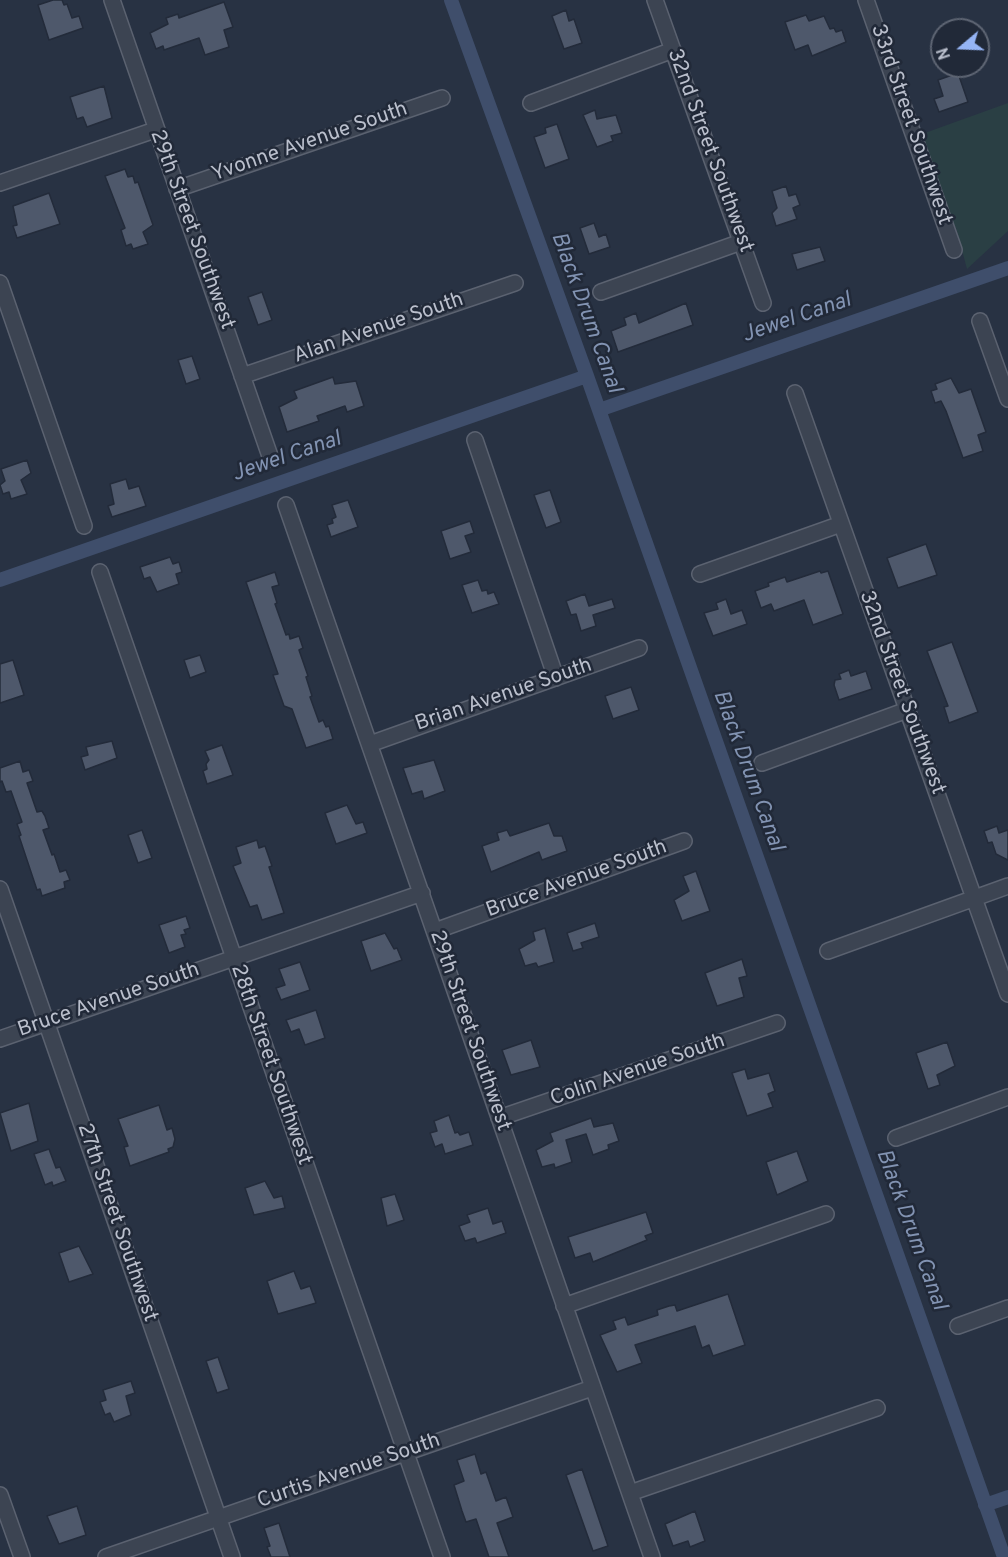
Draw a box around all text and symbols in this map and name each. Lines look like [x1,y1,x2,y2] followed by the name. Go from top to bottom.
[930,18,990,78] north arrow
[864,21,956,229] street label: 33rd Street Southwest
[934,45,956,62] text: N
[660,46,758,256] street label: 32nd Street Southwest
[209,98,411,188] street label: Yvonne Avenue South
[143,127,239,333] street label: 29th Street Southwest
[544,229,626,397] water label: Black Drum Canal
[291,288,467,370] street label: Alan Avenue South
[739,288,855,350] water label: Jewel Canal
[229,427,345,489] water label: Jewel Canal
[852,588,950,798] street label: 32nd Street Southwest
[412,654,596,738] street label: Brian Avenue South
[706,687,788,855] water label: Black Drum Canal
[483,836,671,924] street label: Bruce Avenue South
[423,927,515,1135] street label: 29th Street Southwest
[15,958,203,1044] street label: Bruce Avenue South
[224,961,316,1169] street label: 28th Street Southwest
[547,1029,729,1113] street label: Colin Avenue South
[70,1120,162,1326] street label: 27th Street Southwest
[869,1146,951,1314] water label: Black Drum Canal
[254,1429,444,1515] street label: Curtis Avenue South

